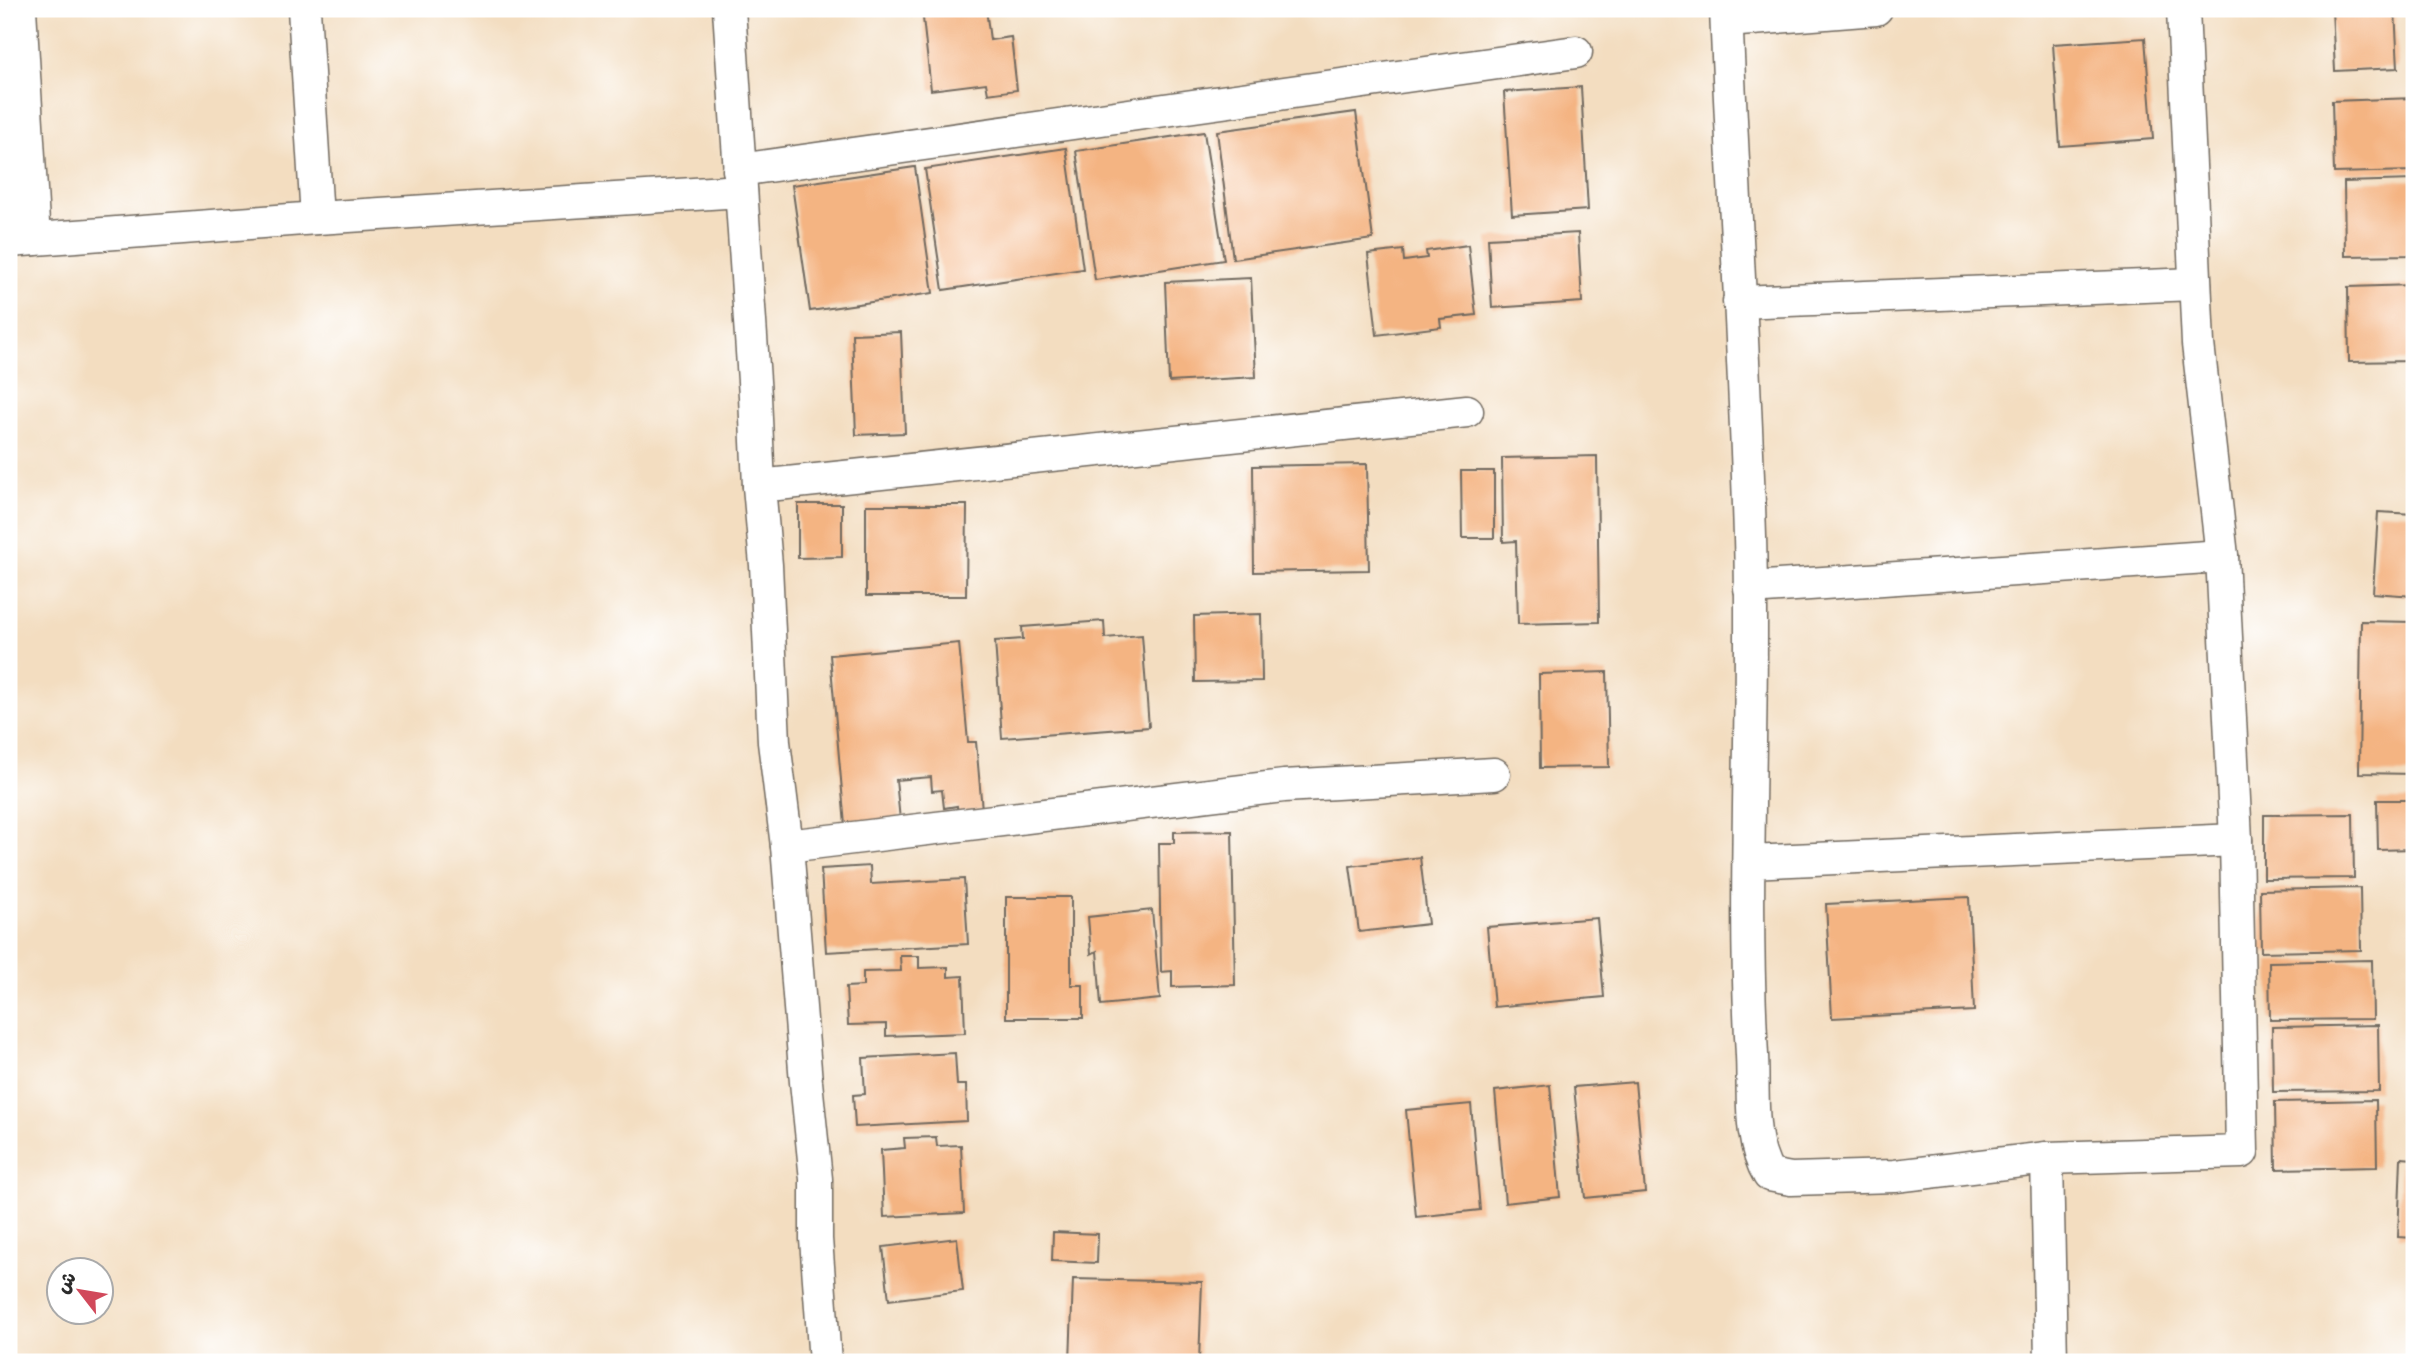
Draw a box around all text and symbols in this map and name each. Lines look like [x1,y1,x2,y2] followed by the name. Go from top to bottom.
[46,1256,116,1326] north arrow
[49,1267,81,1297] text: ش

